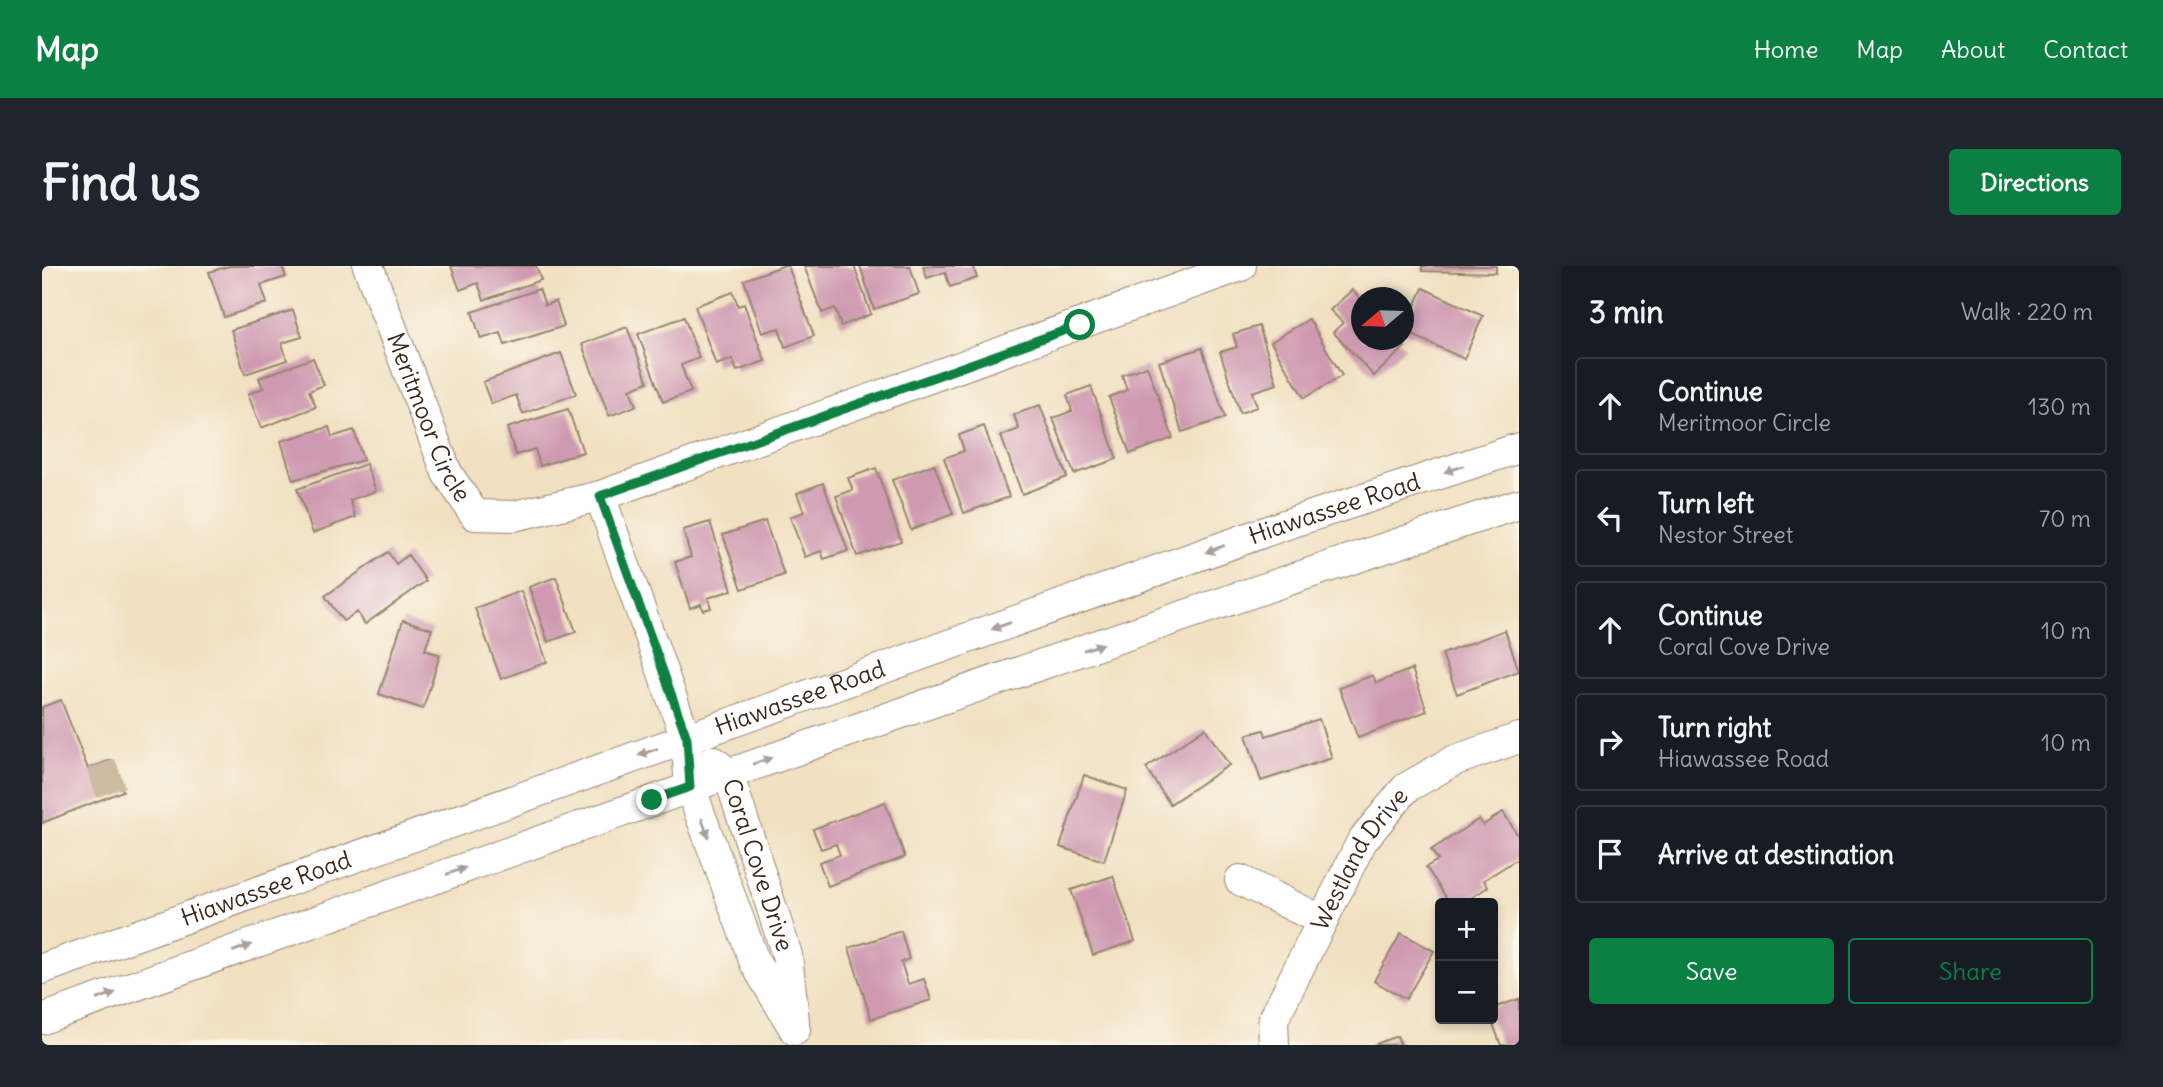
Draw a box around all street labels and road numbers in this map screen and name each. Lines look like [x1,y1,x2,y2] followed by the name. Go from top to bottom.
[381,328,478,507] street label: Meritmoor Circle
[1244,465,1424,550] street label: Hiawassee Road
[711,653,889,741] street label: Hiawassee Road
[717,775,801,955] street label: Coral Cove Drive
[1304,781,1414,935] street label: Westland Drive
[177,844,355,932] street label: Hiawassee Road

